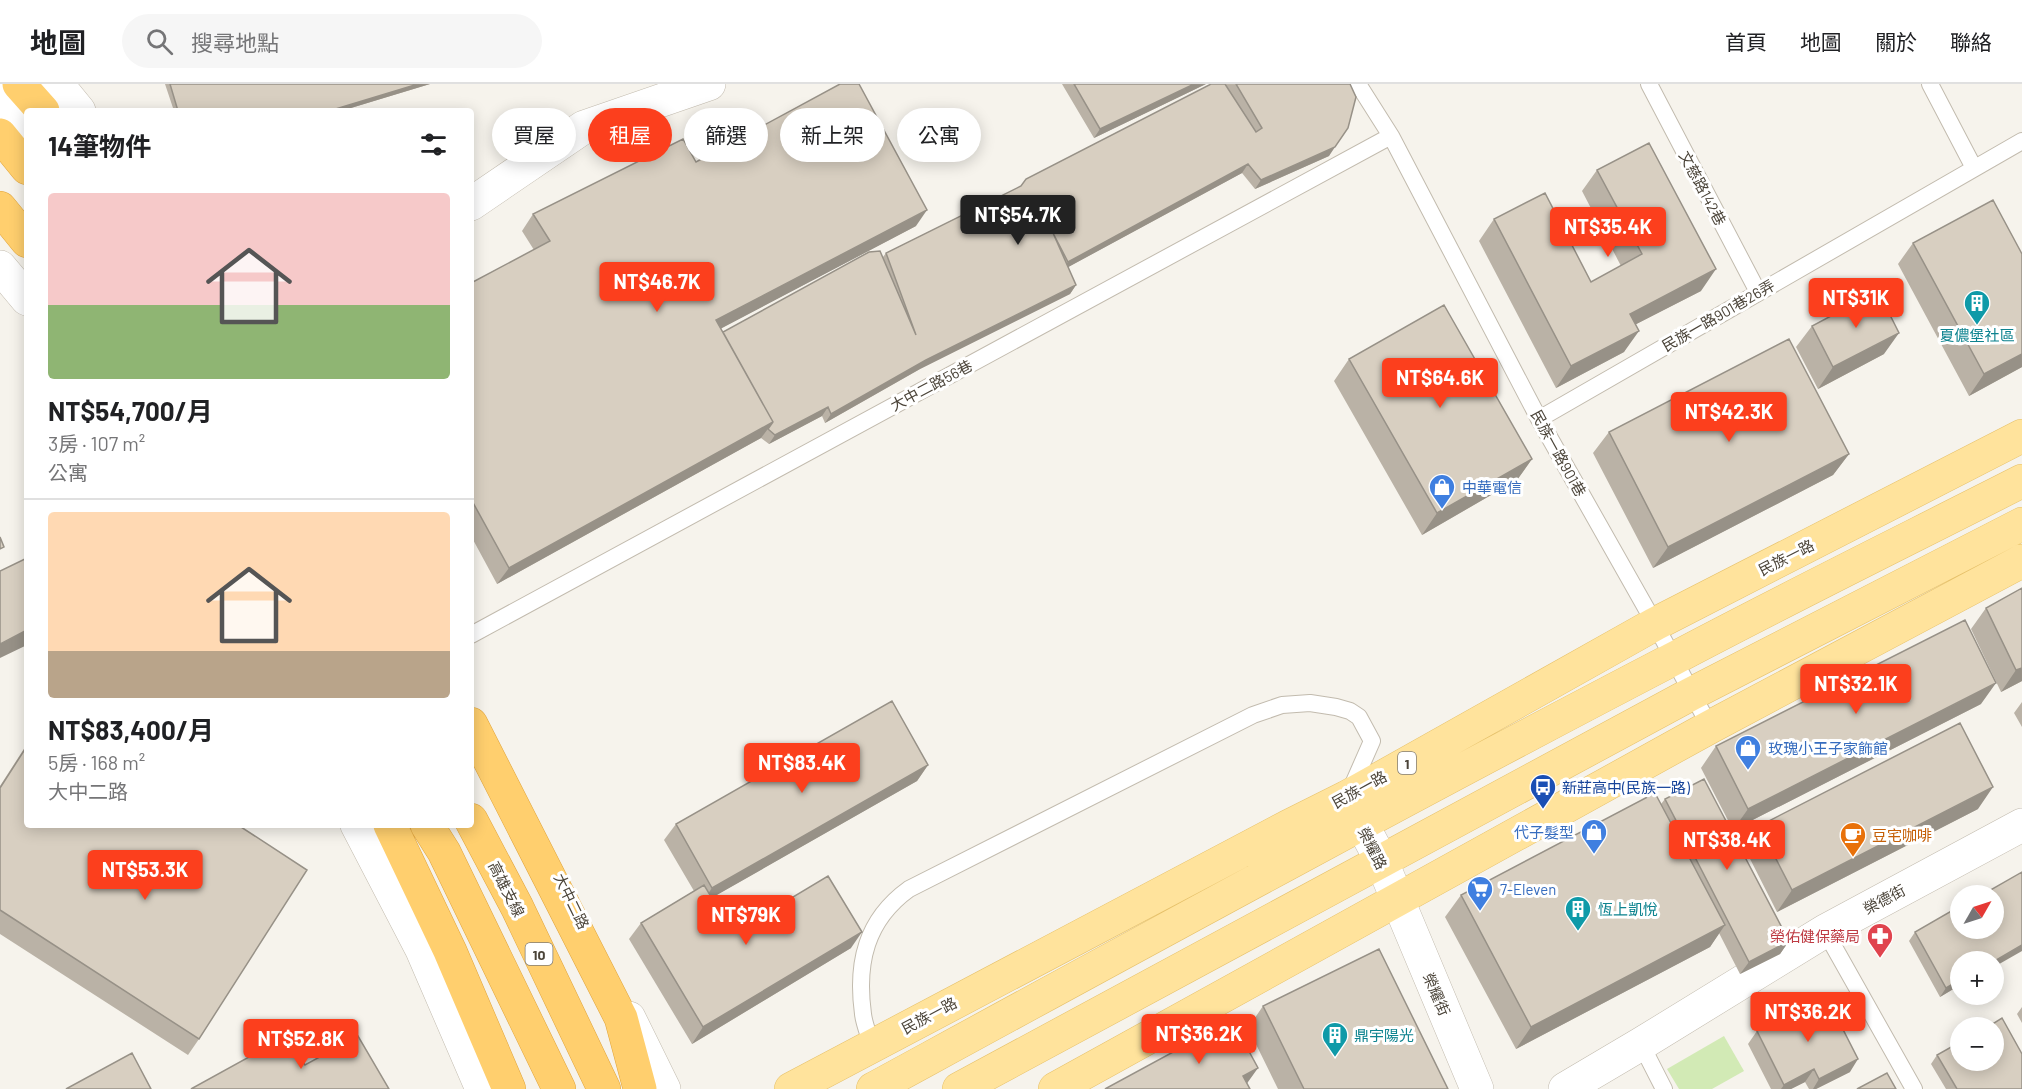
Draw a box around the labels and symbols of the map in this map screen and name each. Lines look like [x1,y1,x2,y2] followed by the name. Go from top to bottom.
[1676,148,1730,228] street label: 文慈路142巷
[956,195,1080,246] pin: NT$54.7K
[1546,207,1670,258] pin: NT$35.4K
[595,262,719,313] pin: NT$46.7K
[1659,275,1777,355] street label: 民族一路901巷26弄
[1807,278,1905,329] pin: NT$31K
[1962,288,1992,326] building icon: 夏儂堡社區
[1939,326,2015,344] place label: 夏儂堡社區
[887,356,975,414] street label: 大中二路56巷
[1378,358,1502,409] pin: NT$64.6K
[1667,392,1791,443] pin: NT$42.3K
[1528,407,1590,499] street label: 民族一路901巷
[1427,472,1457,510] shop icon: 中華電信
[1462,478,1522,496] place label: 中華電信
[1755,535,1817,579] street label: 民族一路
[1794,664,1918,715] pin: NT$32.1K
[1733,733,1763,771] shop icon: 玫瑰小王子家飾館
[1768,739,1888,757] place label: 玫瑰小王子家飾館
[740,743,864,794] pin: NT$83.4K
[1398,752,1416,774] road number: 1
[1328,767,1390,811] street label: 民族一路
[1528,772,1558,810] bus stop icon: 新莊高中(民族一路)
[1562,778,1690,796] place label: 新莊高中(民族一路)
[1579,817,1609,855] shop icon: 代子髮型
[1665,820,1789,871] pin: NT$38.4K
[1838,820,1868,858] cafe icon: 豆宅咖啡
[1514,823,1574,841] place label: 代子髮型
[1355,824,1391,872] street label: 榮耀路
[1872,826,1932,844] place label: 豆宅咖啡
[83,850,207,901] pin: NT$53.3K
[485,858,529,920] street label: 高雄支線
[551,870,593,932] street label: 大中二路
[1465,874,1495,912] supermarket icon: 7-Eleven
[1500,880,1556,898] place label: 7-Eleven
[1860,880,1908,918] street label: 榮德街
[1950,885,2004,939] north arrow
[1563,894,1593,932] building icon: 恆上凱悅
[697,895,795,946] pin: NT$79K
[1598,900,1658,918] place label: 恆上凱悅
[1865,921,1895,959] pharmacy icon: 榮佑健保藥局
[1770,927,1860,945] place label: 榮佑健保藥局
[526,943,552,965] road number: 10
[1420,970,1454,1018] street label: 榮耀街
[1746,992,1870,1043] pin: NT$36.2K
[898,993,960,1037] street label: 民族一路
[1137,1014,1261,1065] pin: NT$36.2K
[239,1019,363,1070] pin: NT$52.8K
[1320,1020,1350,1058] building icon: 鼎宇陽光
[1354,1026,1414,1044] place label: 鼎宇陽光

